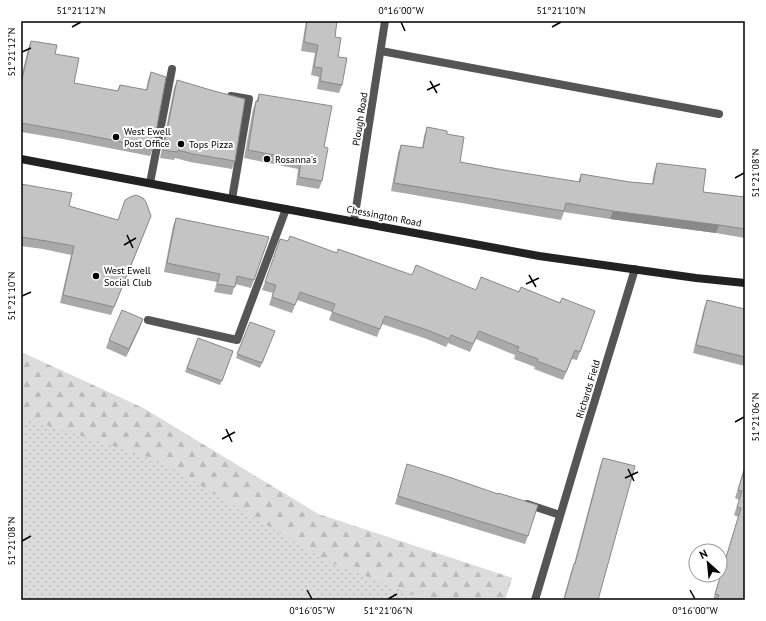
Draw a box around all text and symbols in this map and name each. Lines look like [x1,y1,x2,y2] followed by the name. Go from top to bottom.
[56,4,106,17] text: 51°21'12"N
[378,4,425,17] text: 0°16'00"W
[536,4,586,17] text: 51°21'10"N
[5,27,18,77] text: 51°21'12"N
[349,91,371,147] street label: Plough Road
[124,125,171,150] place label: West Ewell Post Office
[111,132,121,142] marker: West Ewell Post Office
[189,138,233,151] place label: Tops Pizza
[176,139,186,149] marker: Tops Pizza
[749,148,762,198] text: 51°21'08"N
[275,153,317,166] place label: Rosanna's
[262,154,272,164] marker: Rosanna's
[345,202,423,230] street label: Chessington Road
[104,264,152,289] place label: West Ewell Social Club
[5,271,18,321] text: 51°21'10"N
[91,271,101,281] marker: West Ewell Social Club
[573,358,603,420] street label: Richards Field
[749,392,762,442] text: 51°21'06"N
[5,516,18,566] text: 51°21'08"N
[688,543,728,583] north arrow
[697,546,710,562] text: N
[289,604,336,617] text: 0°16'05"W
[363,604,413,617] text: 51°21'06"N
[672,604,719,617] text: 0°16'00"W

